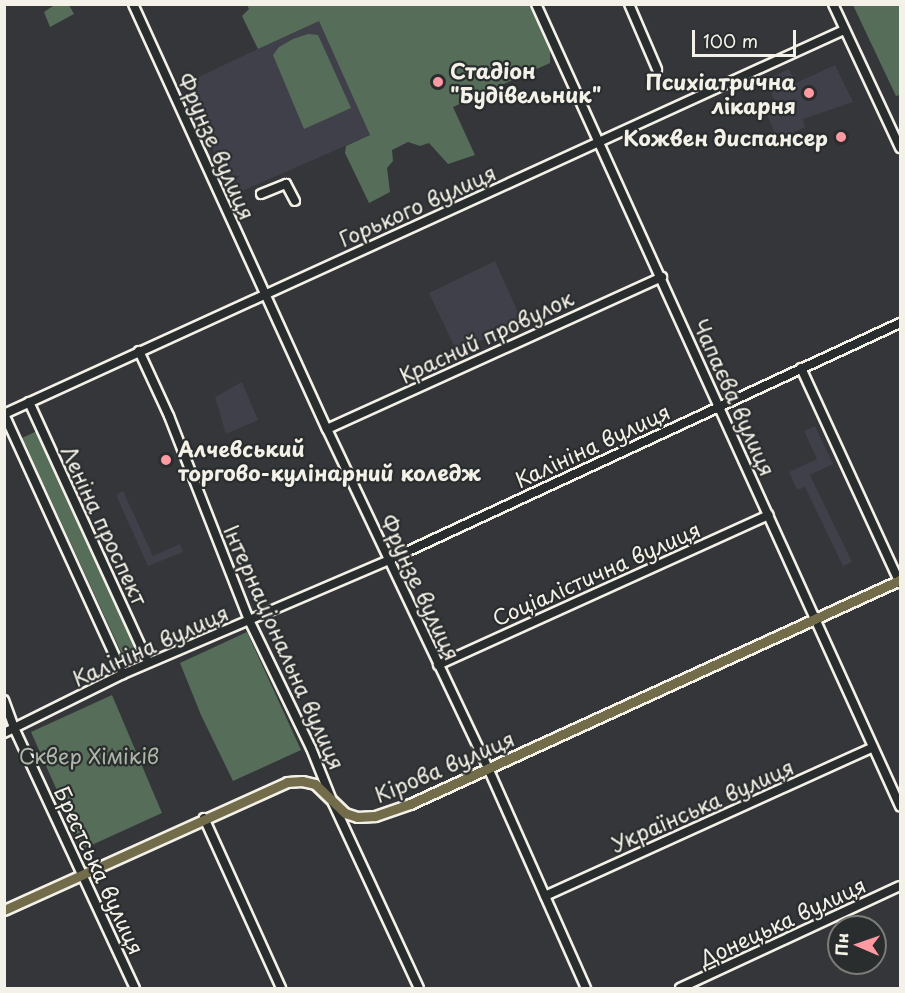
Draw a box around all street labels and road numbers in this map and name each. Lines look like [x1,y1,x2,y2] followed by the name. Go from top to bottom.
[173,69,261,223] street label: Фрунзе вулиця
[334,159,500,251] street label: Горького вулиця
[395,285,577,387] street label: Красний провулок
[689,314,781,480] street label: Чапаєва вулиця
[510,398,674,492] street label: Калініна вулиця
[57,441,153,609] street label: Леніна проспект
[376,510,466,664] street label: Фрунзе вулиця
[487,515,705,631] street label: Соціалістична вулиця
[219,520,351,774] street label: Інтернаціональна вулиця
[68,599,232,691] street label: Калініна вулиця
[370,725,518,807] street label: Кірова вулиця
[606,753,798,857] street label: Українська вулиця
[50,781,150,959] street label: Брестська вулиця
[694,871,870,971] street label: Донецька вулиця

